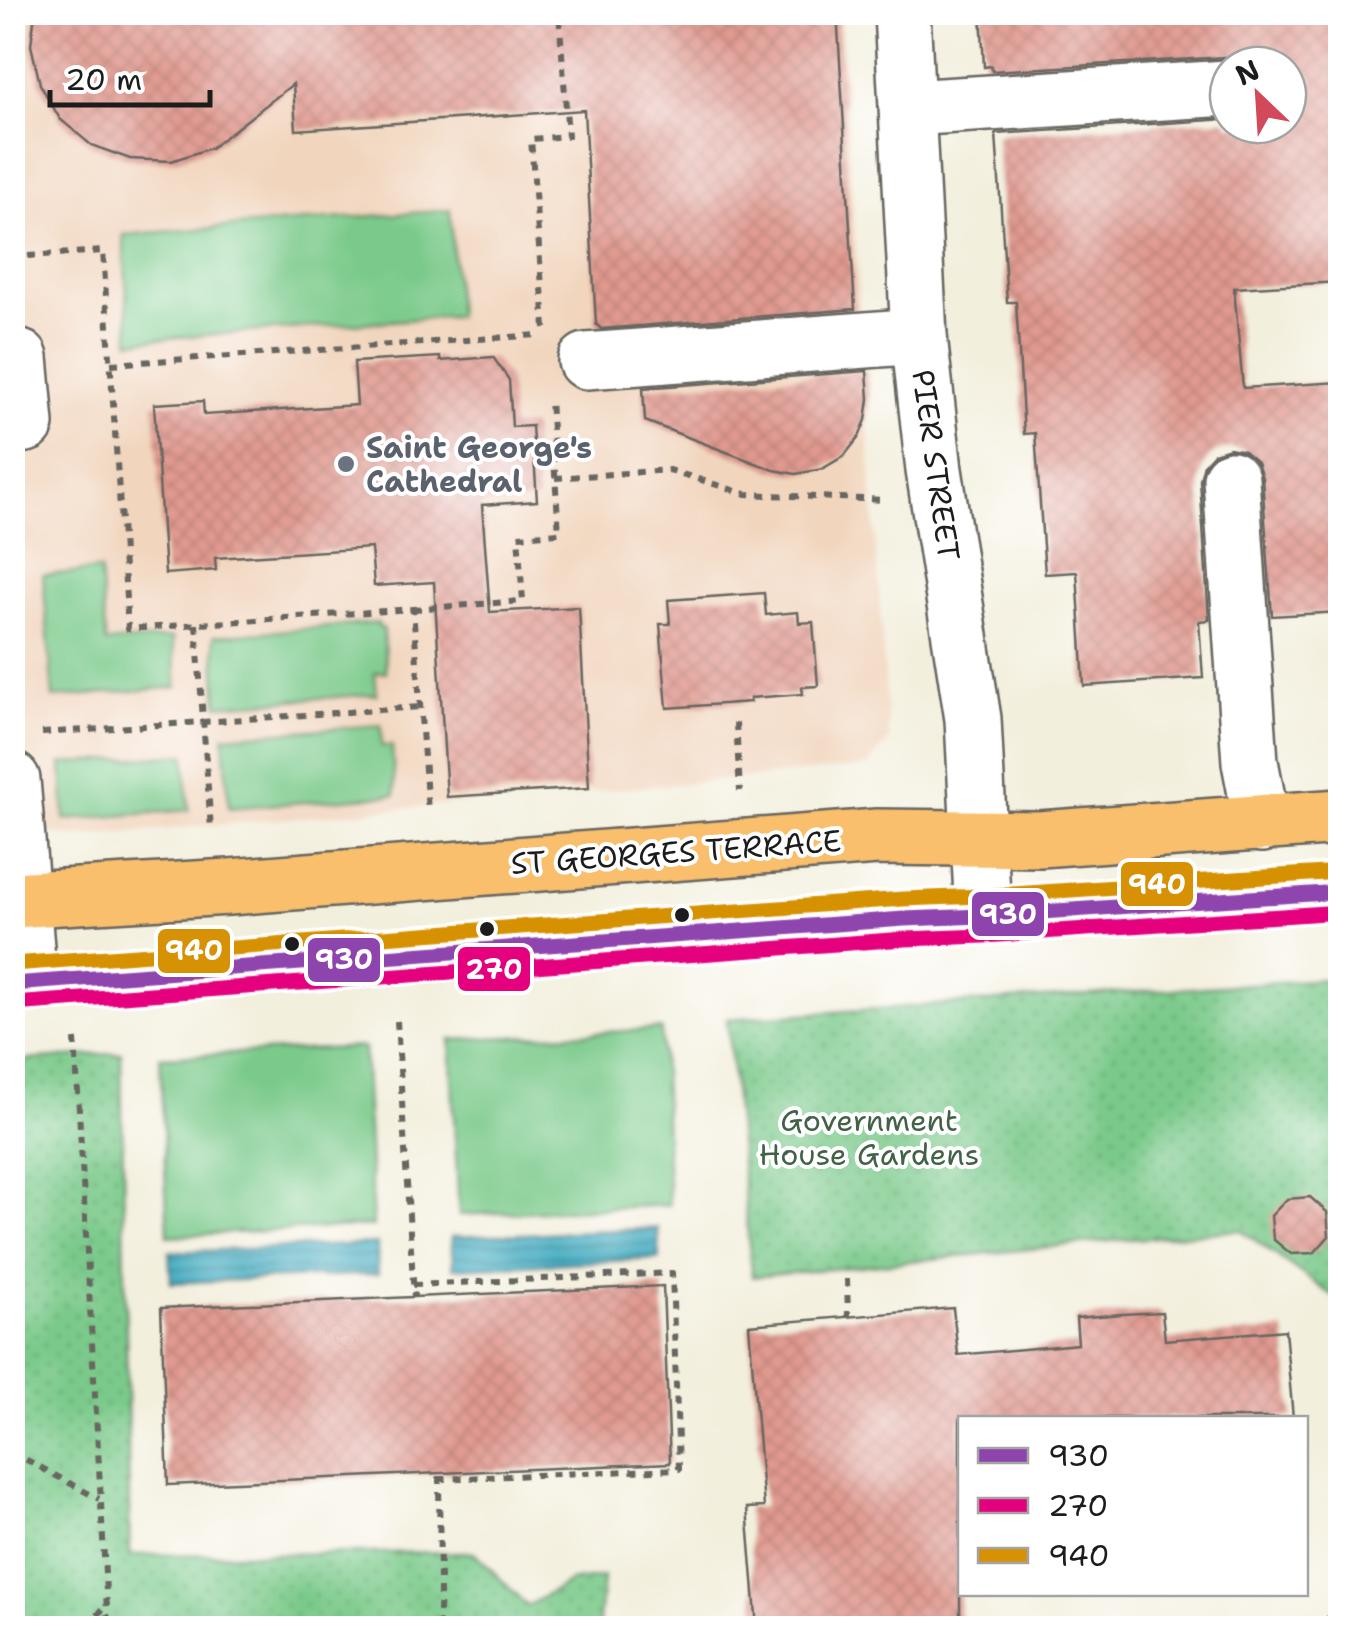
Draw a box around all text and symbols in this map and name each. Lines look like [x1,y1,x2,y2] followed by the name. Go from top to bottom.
[50,45,210,107] scale bar
[1208,45,1308,145] north arrow
[1229,50,1266,94] text: N
[65,59,142,100] text: 20 m
[902,367,970,563] street label: PIER STREET
[366,427,592,502] place label: Saint George's Cathedral
[335,453,357,475] marker: Saint George's Cathedral
[509,820,843,884] street label: ST GEORGES TERRACE
[1119,860,1195,908] line badge: 940
[1128,865,1186,903] text: 940
[970,890,1046,938] line badge: 930
[979,895,1037,933] text: 930
[672,905,692,925] unlabelled marker
[477,919,497,939] unlabelled marker
[156,927,232,975] line badge: 940
[165,931,223,969] text: 940
[282,934,302,954] unlabelled marker
[306,936,382,984] line badge: 930
[315,940,373,978] text: 930
[456,945,532,993] line badge: 270
[465,950,523,988] text: 270
[759,1100,979,1175] park label: Government House Gardens
[958,1416,1308,1596] legend
[1048,1435,1109,1476] text: 930
[1048,1485,1108,1526] text: 270
[1048,1535,1110,1576] text: 940

